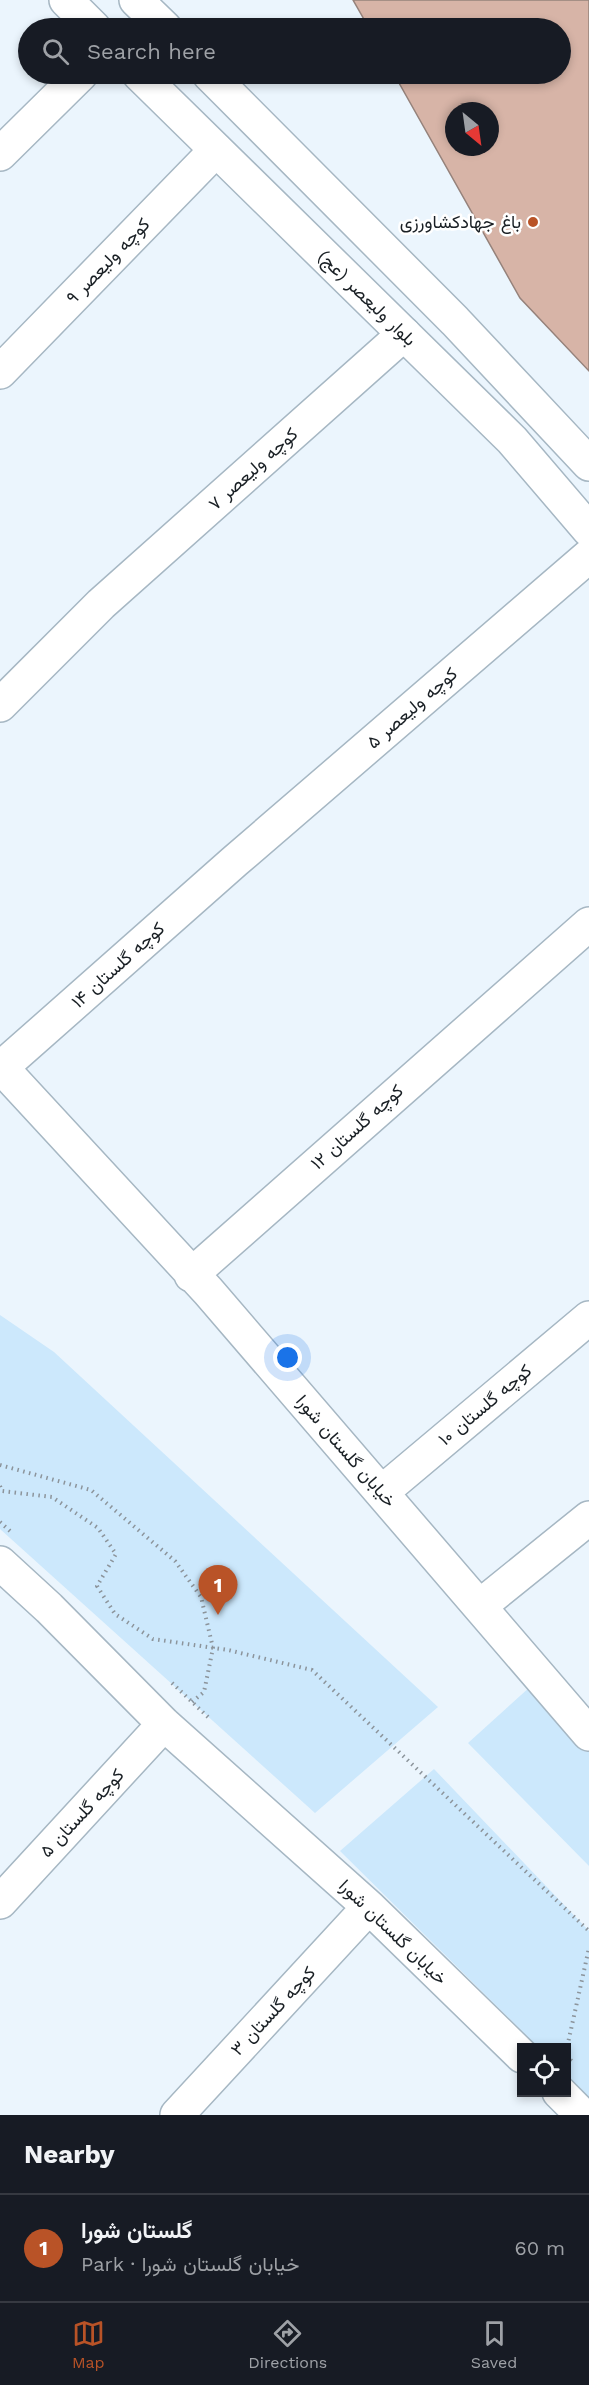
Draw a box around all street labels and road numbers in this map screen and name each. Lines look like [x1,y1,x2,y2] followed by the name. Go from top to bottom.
[62,214,155,309] street label: کوچه ولیعصر ۹
[312,245,421,351] street label: بلوار ولیعصر (عج)
[204,423,303,516] street label: کوچه ولیعصر ۷
[362,663,462,754] street label: کوچه ولیعصر ۵
[67,917,170,1013] street label: کوچه گلستان ۱۴
[306,1080,409,1175] street label: کوچه گلستان ۱۲
[434,1360,537,1451] street label: کوچه گلستان ۱۰
[291,1390,401,1512] street label: خیابان گلستان شورا
[35,1764,129,1862] street label: کوچه گلستان ۵
[334,1875,452,1989] street label: خیابان گلستان شورا
[226,1962,321,2061] street label: کوچه گلستان ۳

